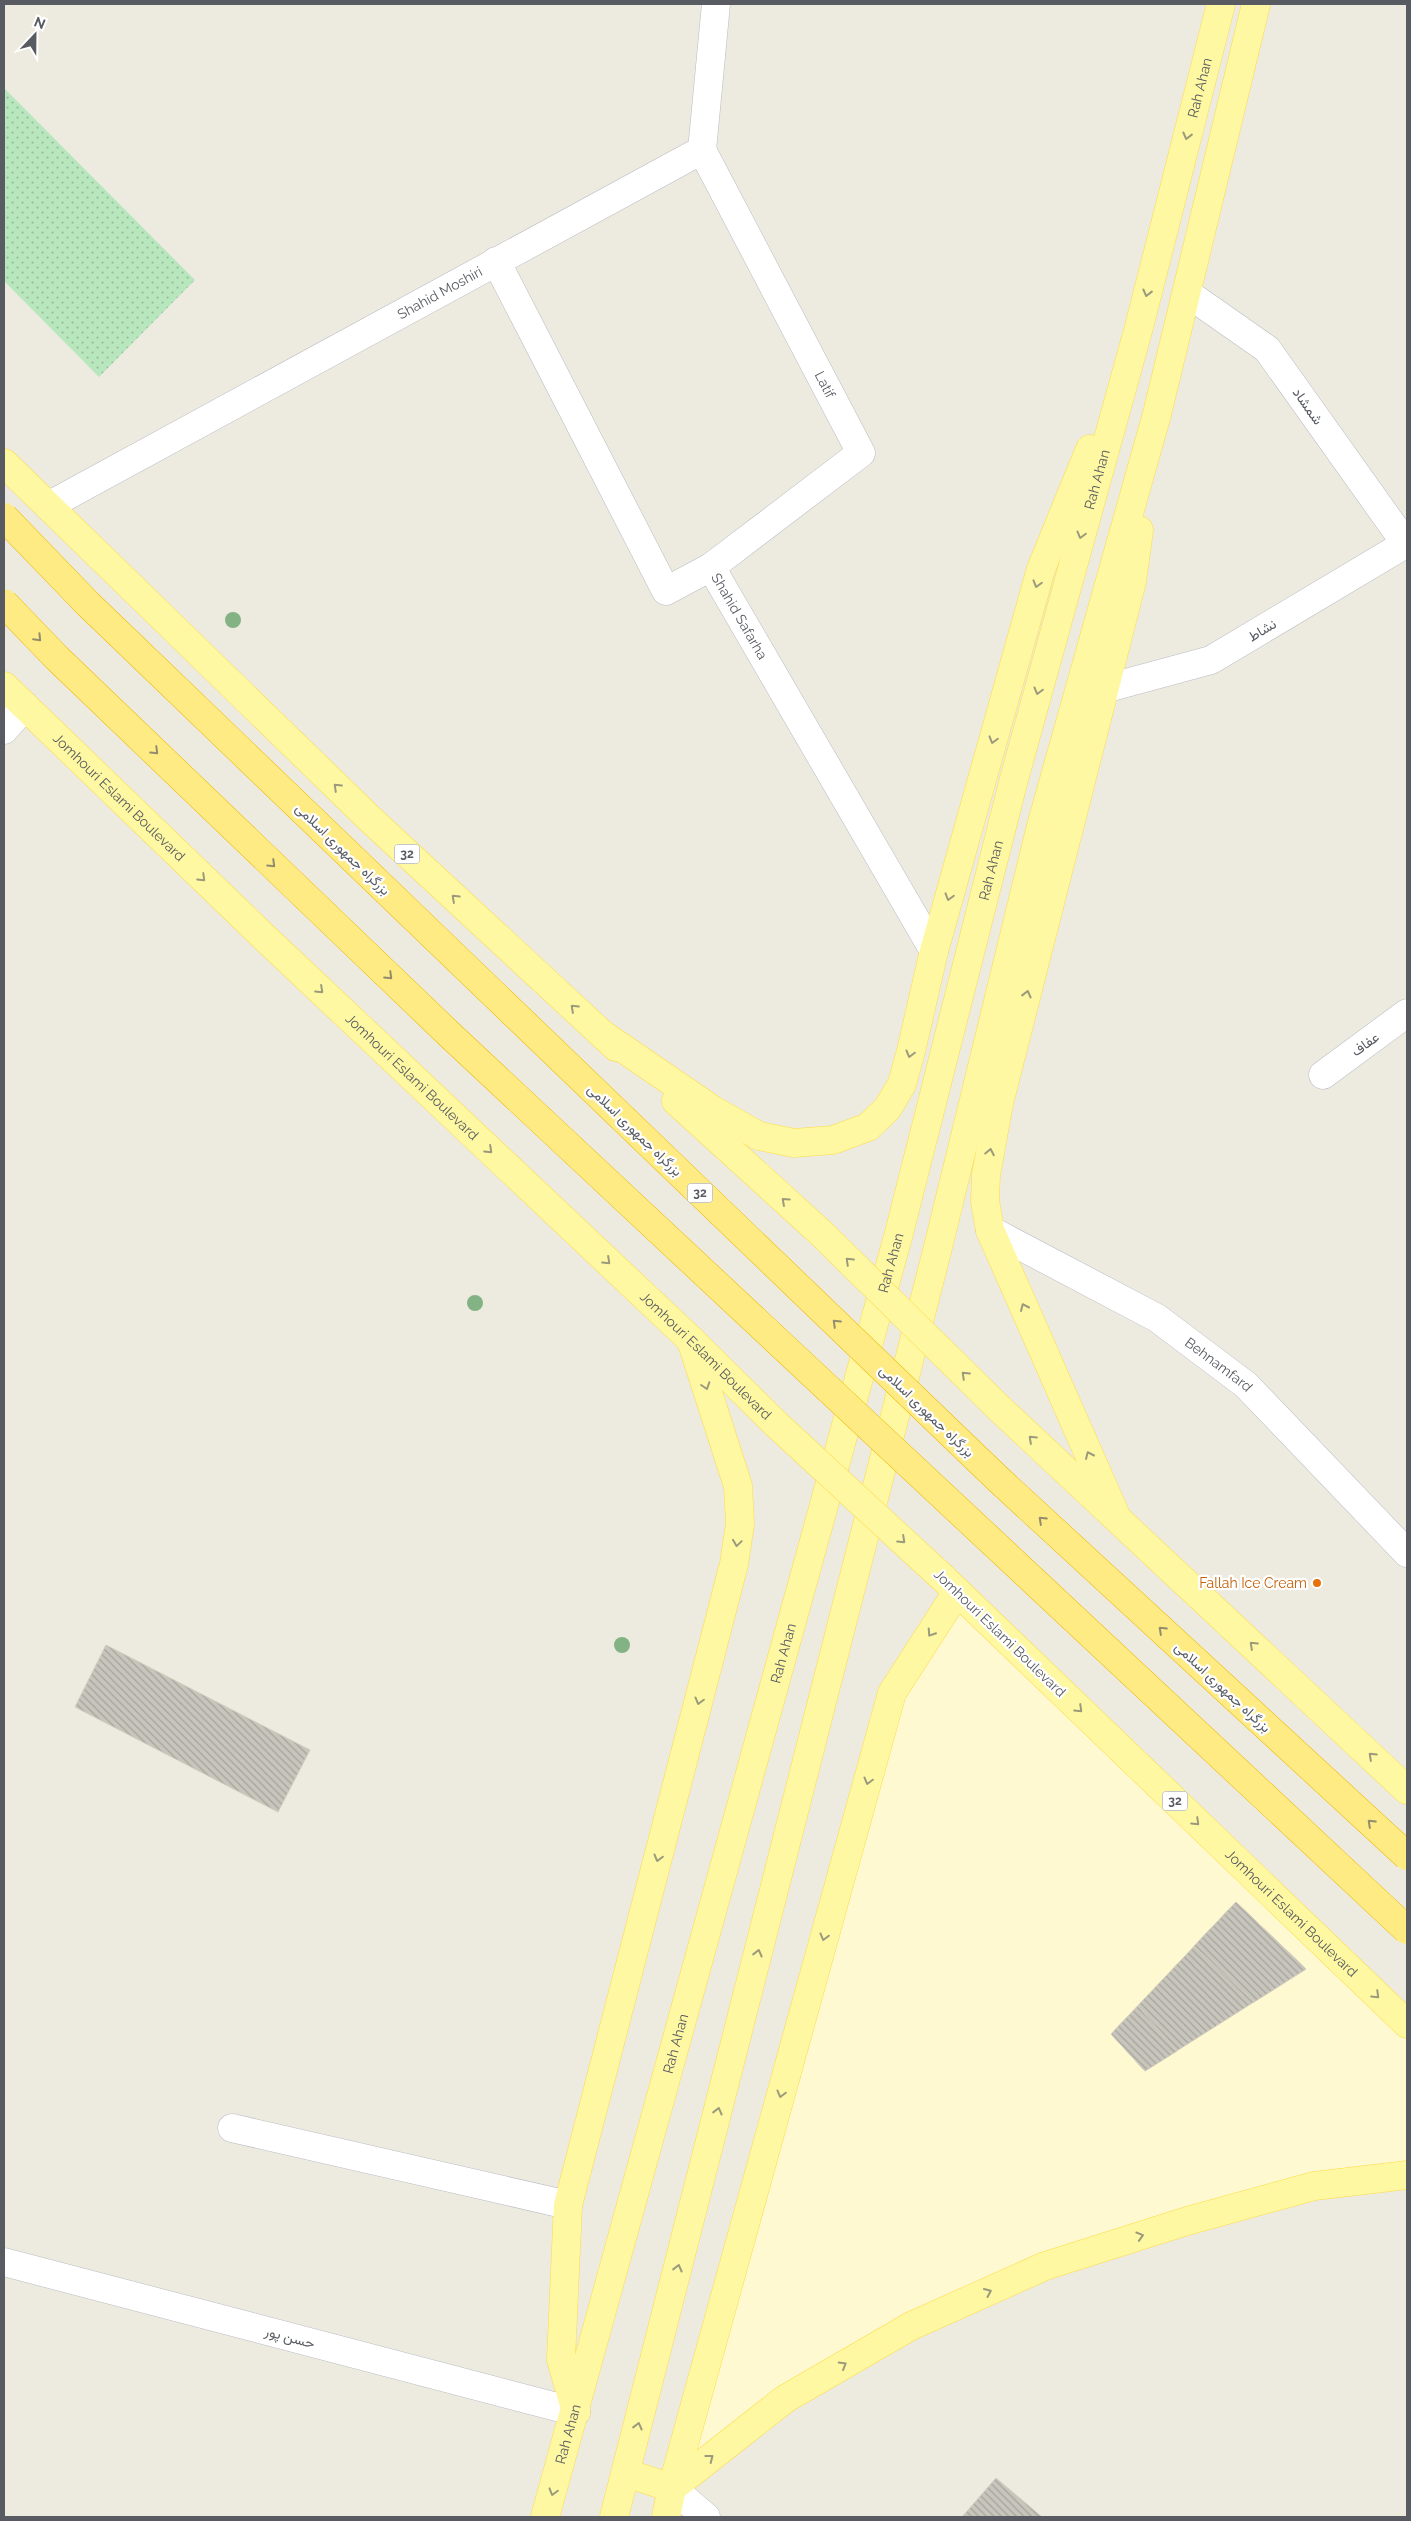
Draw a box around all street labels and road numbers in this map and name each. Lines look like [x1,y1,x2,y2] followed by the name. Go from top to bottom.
[1184,56,1215,120] street label: Rah Ahan
[394,263,485,322] street label: Shahid Moshiri
[812,368,839,402] street label: Latif
[1290,385,1326,427] street label: شمشاد
[1081,448,1113,511] street label: Rah Ahan
[708,570,771,662] street label: Shahid Safarha
[1245,615,1279,645] street label: نشاط
[50,730,188,864] street label: Jomhouri Eslami Boulevard
[292,800,394,899] street label: بزرگراه جمهوری اسلامی
[976,839,1006,902] street label: Rah Ahan
[394,844,420,864] road number: 32
[342,1010,482,1143] street label: Jomhouri Eslami Boulevard
[1348,1029,1382,1059] street label: عفاف
[584,1081,686,1180] street label: بزرگراه جمهوری اسلامی
[688,1184,712,1202] road number: 32
[875,1231,907,1295] street label: Rah Ahan
[637,1288,775,1423] street label: Jomhouri Eslami Boulevard
[1182,1334,1256,1395] street label: Behnamfard
[876,1362,978,1461] street label: بزرگراه جمهوری اسلامی
[931,1566,1069,1700] street label: Jomhouri Eslami Boulevard
[767,1621,799,1685] street label: Rah Ahan
[1171,1638,1274,1736] street label: بزرگراه جمهوری اسلامی
[1162,1792,1188,1810] road number: 32
[1222,1846,1361,1980] street label: Jomhouri Eslami Boulevard
[660,2012,691,2075] street label: Rah Ahan
[262,2322,317,2353] street label: حسن پور
[552,2402,584,2466] street label: Rah Ahan

